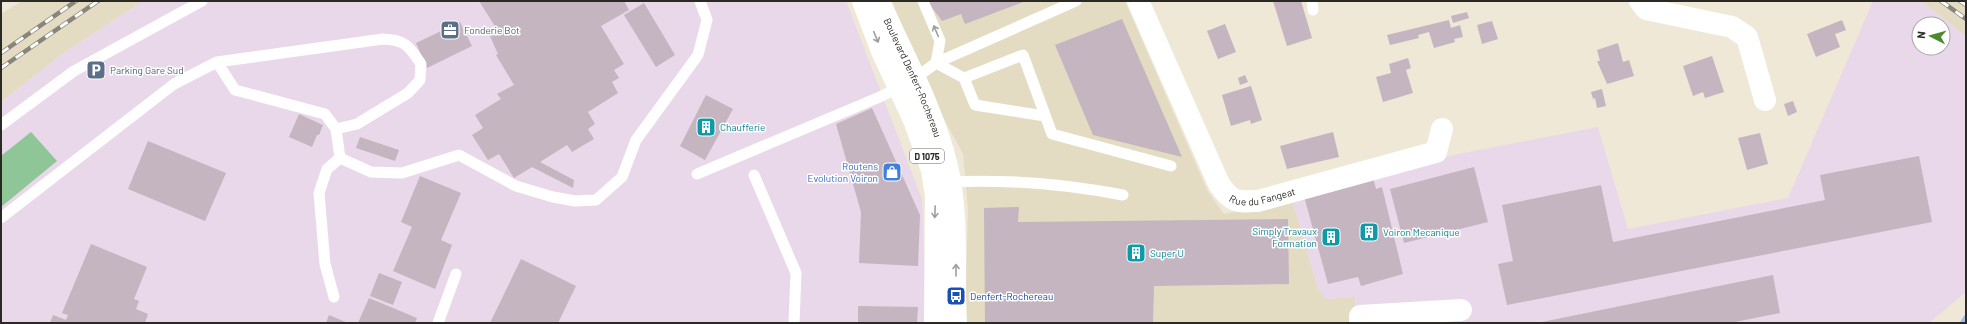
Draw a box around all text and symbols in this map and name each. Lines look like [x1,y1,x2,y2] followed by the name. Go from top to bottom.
[881,16,944,139] street label: Boulevard Denfert-Rochereau
[1911,16,1951,56] north arrow
[439,19,461,41] office icon: Fonderie Bot
[464,24,520,36] place label: Fonderie Bot
[932,26,939,38] one-way arrow
[873,31,881,43] one-way arrow
[1914,31,1927,39] text: N
[85,59,107,81] parking icon: Parking Gare Sud
[110,64,184,76] place label: Parking Gare Sud
[695,116,717,138] building icon: Chaufferie
[720,121,765,133] place label: Chaufferie
[910,149,944,163] road number: D 1075
[807,160,878,184] place label: Routens Evolution Voiron
[881,161,903,183] shop icon: Routens Evolution Voiron
[1227,185,1297,208] street label: Rue du Fangeat
[931,205,939,218] one-way arrow
[1358,221,1380,243] building icon: Voiron Mecanique
[1252,225,1317,249] place label: Simply Travaux Formation
[1320,226,1342,248] building icon: Simply Travaux Formation
[1383,226,1460,238] place label: Voiron Mecanique
[1125,242,1147,264] building icon: Super U
[1150,247,1184,259] place label: Super U
[952,264,960,277] one-way arrow
[945,285,967,307] bus stop icon: Denfert-Rochereau
[970,290,1053,302] place label: Denfert-Rochereau

